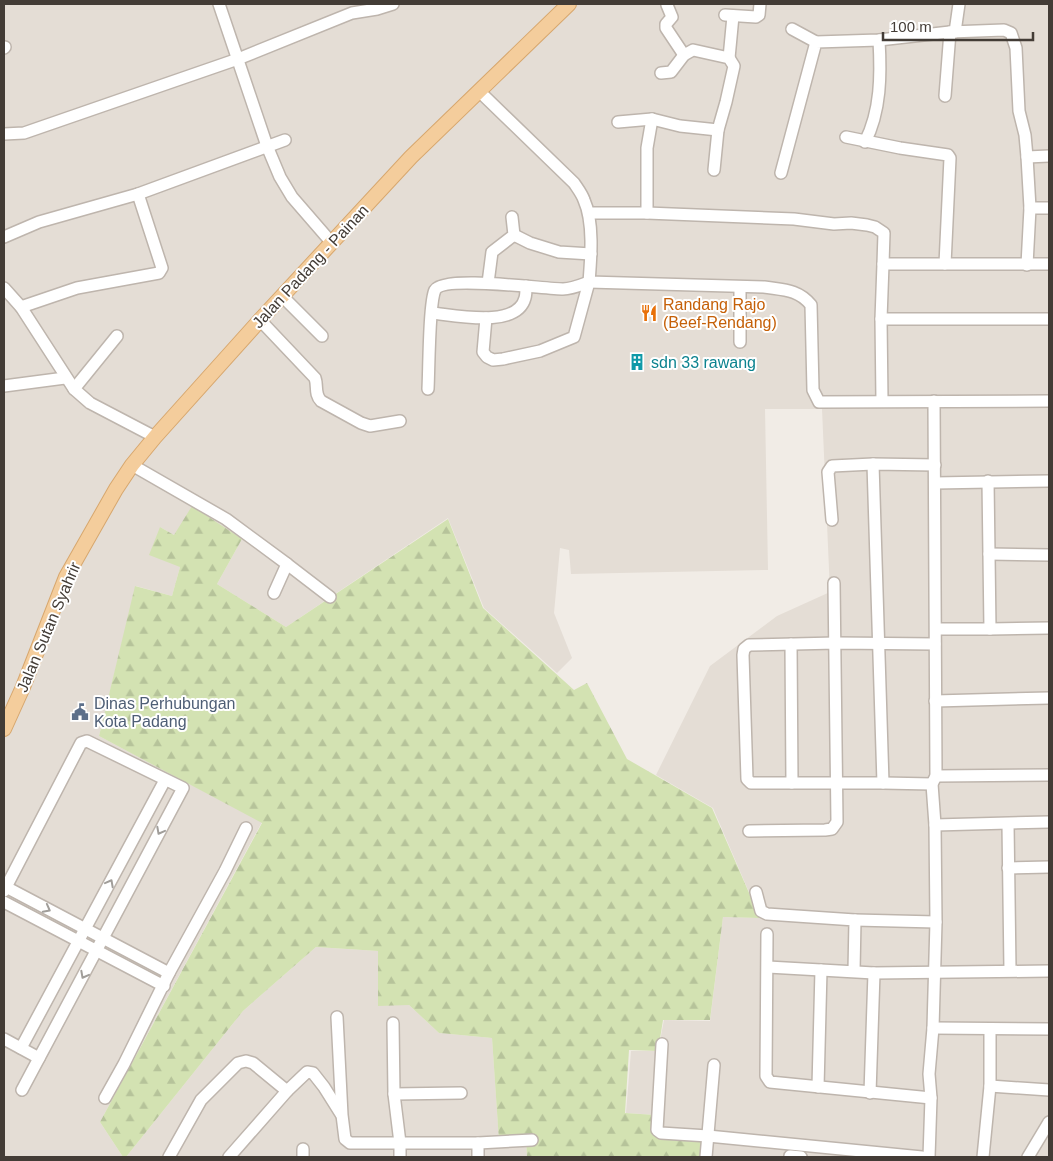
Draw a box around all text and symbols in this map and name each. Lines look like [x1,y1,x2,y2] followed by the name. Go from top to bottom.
[883,10,1033,42] scale bar
[890,18,932,35] text: 100 m
[249,201,372,331] street label: Jalan Padang - Painan
[663,296,777,331] place label: Randang Rajo (Beef-Rendang)
[639,303,659,323] restaurant icon: Randang Rajo (Beef-Rendang)
[627,352,647,372] building icon: sdn 33 rawang
[651,354,756,371] place label: sdn 33 rawang
[13,559,84,695] street label: Jalan Sutan Syahrir
[94,695,235,730] place label: Dinas Perhubungan Kota Padang
[70,702,90,722] public building icon: Dinas Perhubungan Kota Padang
[156,826,166,835] one-way arrow
[103,879,113,888] one-way arrow
[42,903,51,913] one-way arrow
[80,969,90,978] one-way arrow

